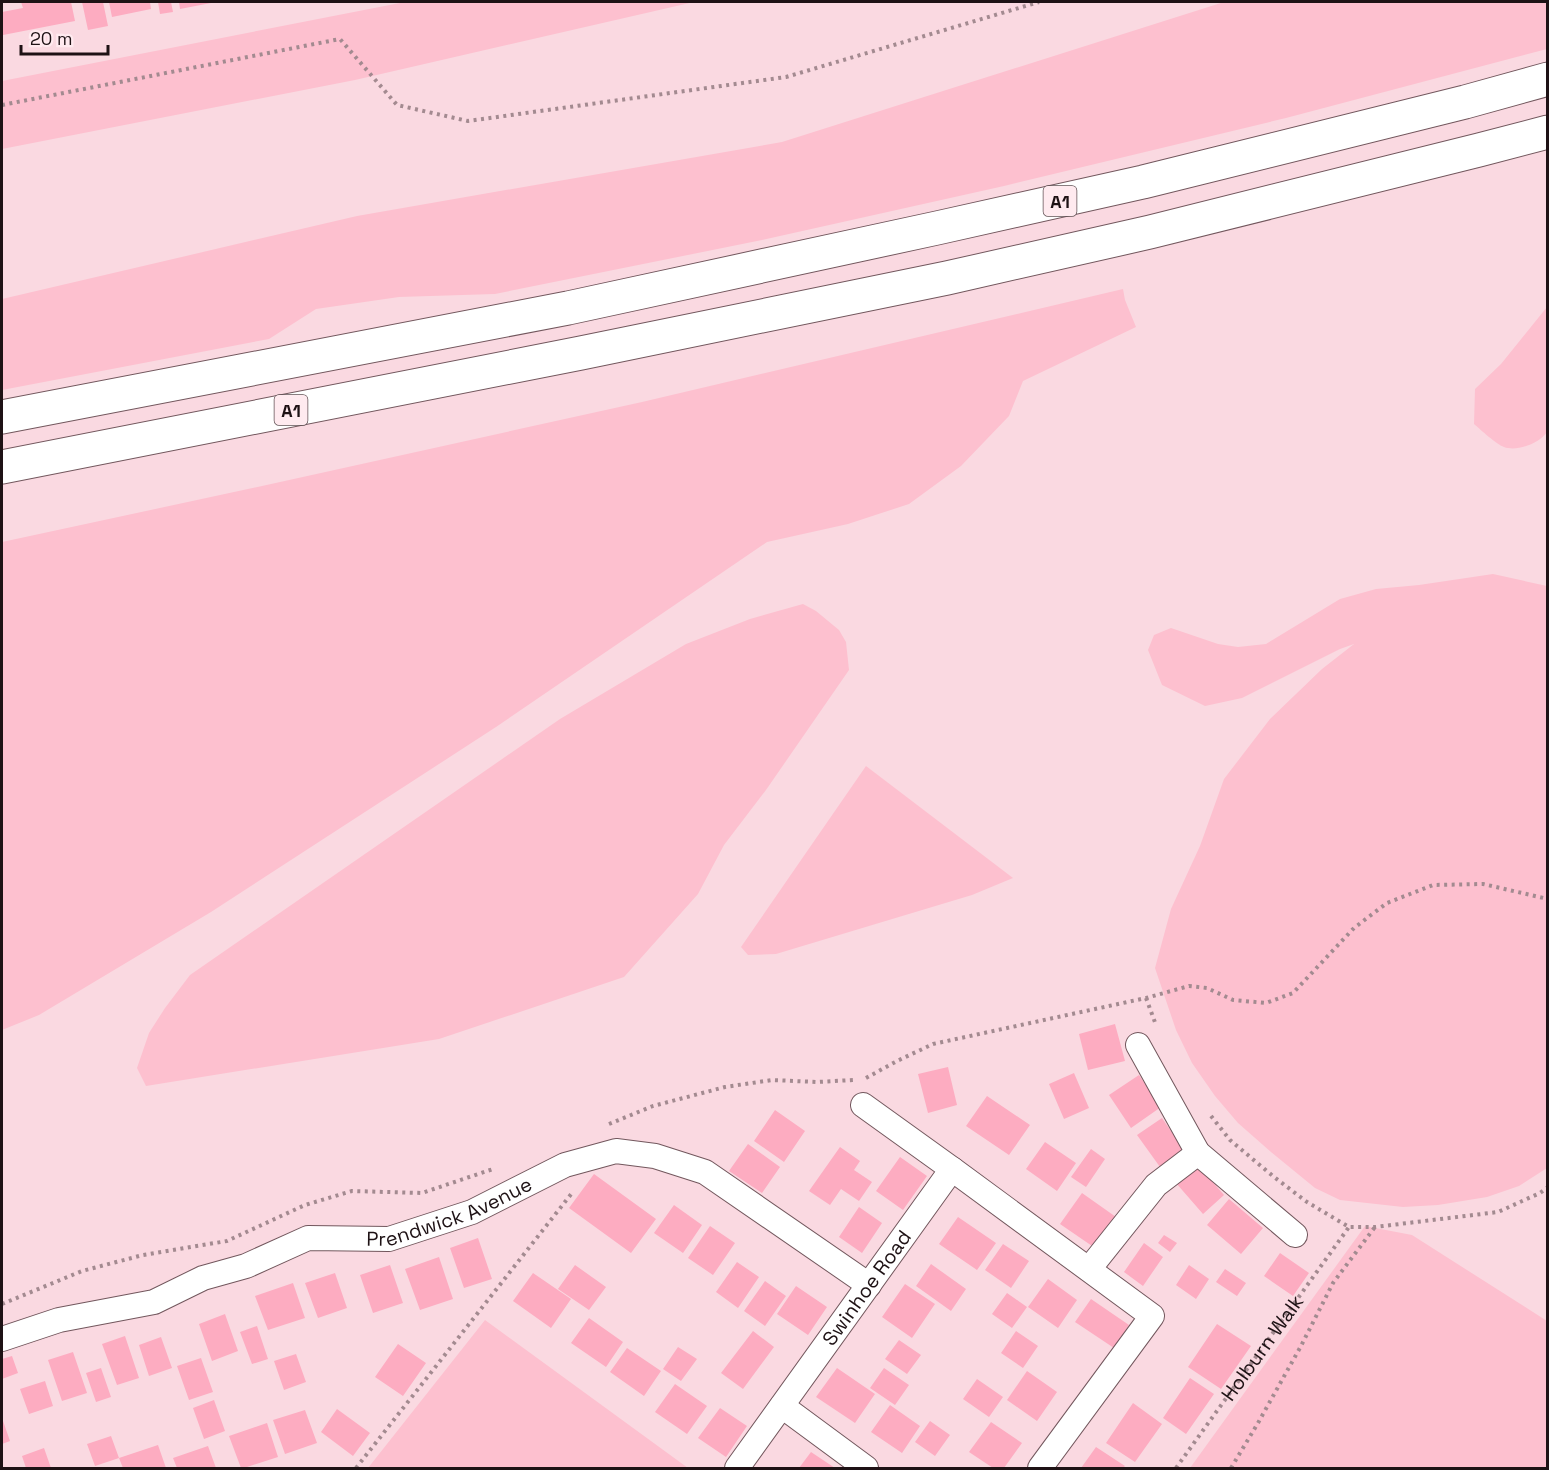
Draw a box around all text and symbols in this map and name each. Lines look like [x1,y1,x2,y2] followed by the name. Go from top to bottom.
[21,18,108,56] scale bar
[30,27,73,50] text: 20 m
[1044,186,1076,216] road number: A1
[274,395,308,425] road number: A1
[366,1171,536,1252] street label: Prendwick Avenue
[816,1225,917,1351] street label: Swinhoe Road
[1215,1289,1309,1406] street label: Holburn Walk

